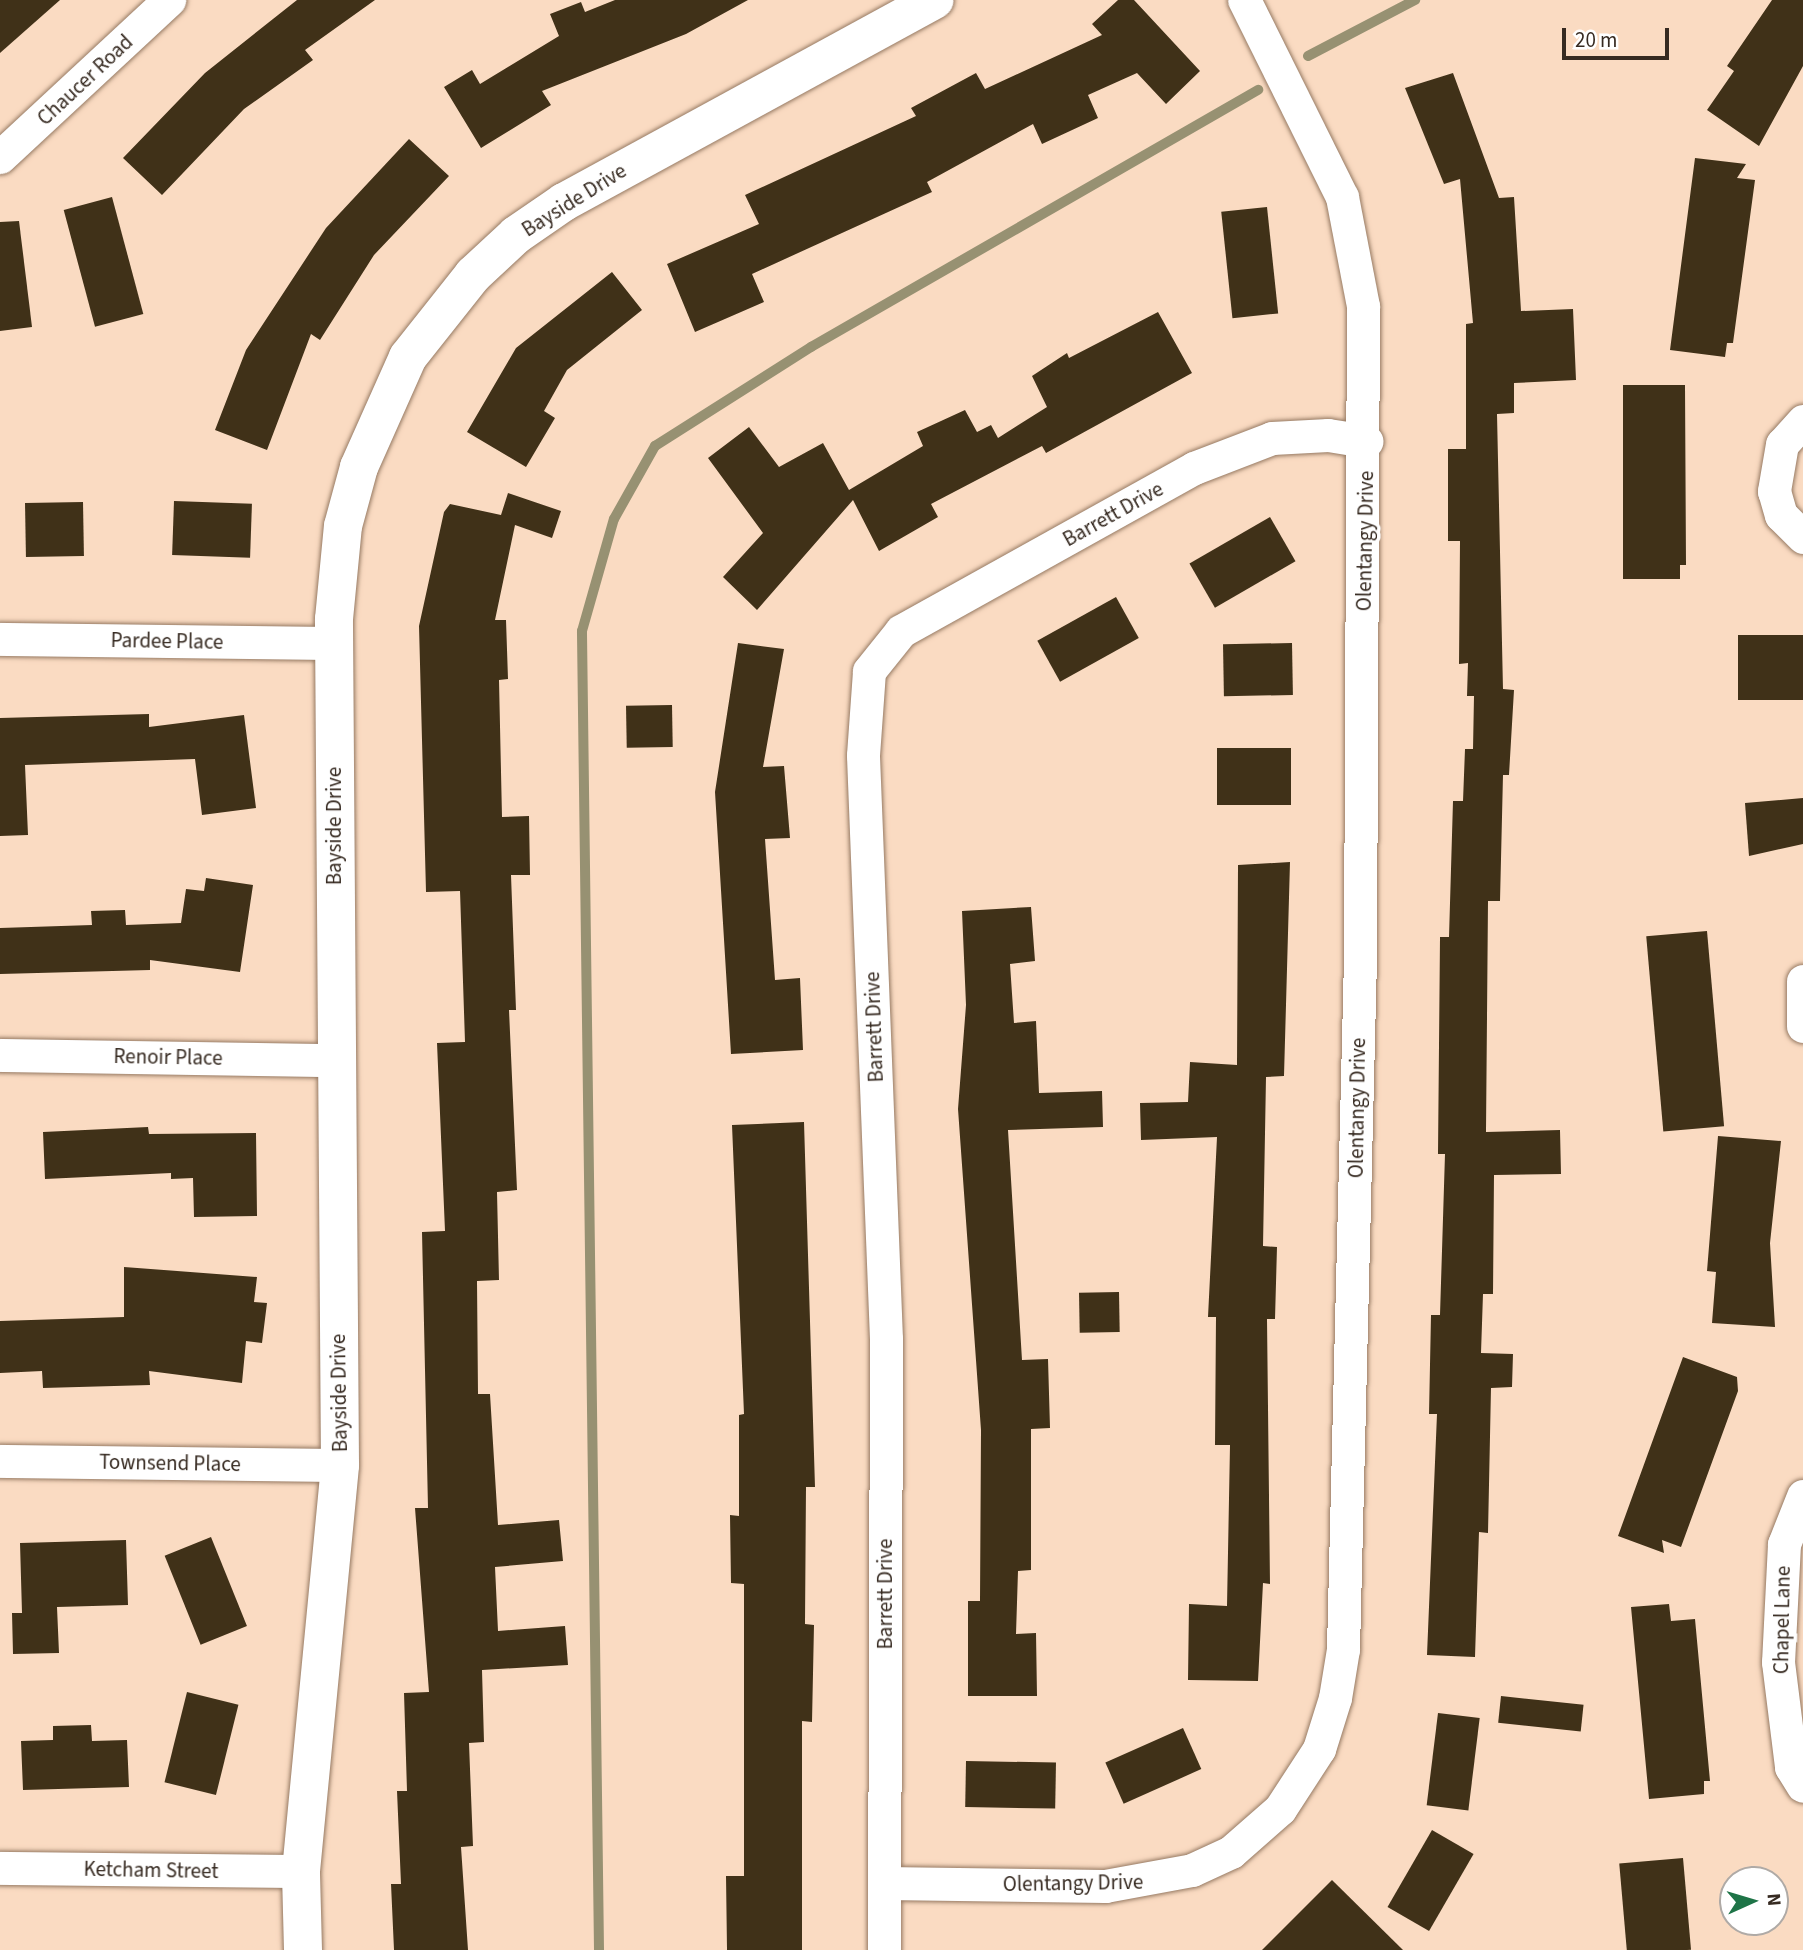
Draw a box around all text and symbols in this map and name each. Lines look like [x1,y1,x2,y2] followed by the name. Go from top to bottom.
[1565,14,1672,58] scale bar
[1575,25,1617,55] text: 20 m
[32,29,138,131] street label: Chaucer Road
[517,158,631,242] street label: Bayside Drive
[1351,471,1379,611] street label: Olentangy Drive
[1058,476,1168,552] street label: Barrett Drive
[110,627,224,655] street label: Pardee Place
[321,767,347,885] street label: Bayside Drive
[859,971,889,1083] street label: Barrett Drive
[1343,1038,1371,1178] street label: Olentangy Drive
[113,1043,223,1071] street label: Renoir Place
[325,1334,353,1452] street label: Bayside Drive
[99,1449,241,1477] street label: Townsend Place
[872,1539,898,1649] street label: Barrett Drive
[1768,1566,1796,1674] street label: Chapel Lane
[83,1856,219,1884] street label: Ketcham Street
[1719,1866,1789,1936] north arrow
[1003,1869,1143,1897] street label: Olentangy Drive
[1760,1892,1787,1907] text: N

